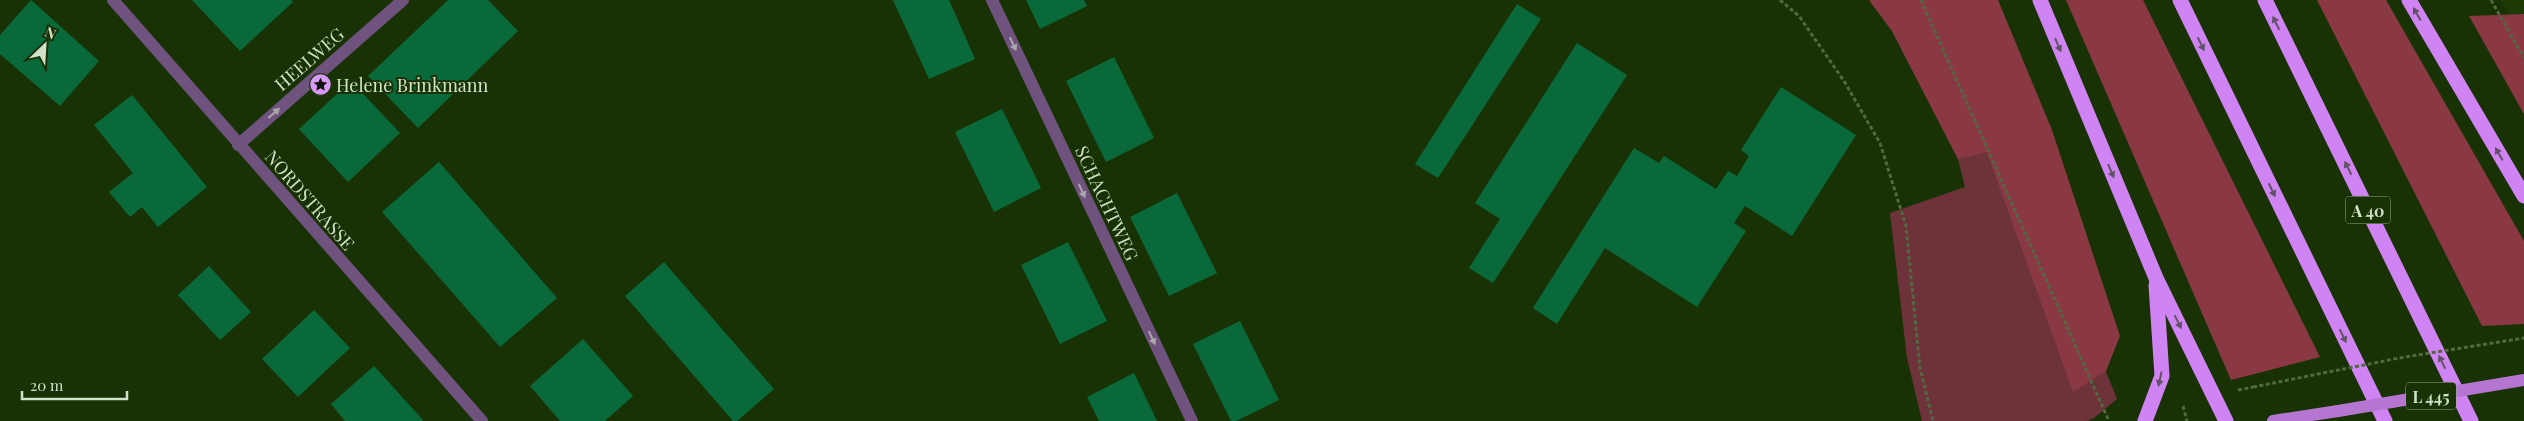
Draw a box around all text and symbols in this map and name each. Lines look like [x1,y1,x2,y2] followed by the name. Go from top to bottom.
[2413,8,2422,21] one-way arrow
[2272,15,2280,30] one-way arrow
[20,20,70,70] north arrow
[42,22,59,44] text: N
[269,22,349,96] street label: HEELWEG
[1009,37,1017,51] one-way arrow
[2198,37,2206,51] one-way arrow
[2055,38,2063,52] one-way arrow
[308,73,332,97] place icon: Helene Brinkmann
[336,73,489,97] place label: Helene Brinkmann
[268,107,280,119] one-way arrow
[1070,142,1144,265] street label: SCHACHTWEG
[260,145,360,255] street label: NORDSTRASSE
[2495,148,2504,161] one-way arrow
[2343,161,2352,176] one-way arrow
[2107,163,2115,178] one-way arrow
[2269,183,2277,197] one-way arrow
[1079,184,1087,198] one-way arrow
[2346,196,2390,224] road number: A 40
[2174,315,2182,329] one-way arrow
[2340,329,2348,343] one-way arrow
[1148,331,1156,345] one-way arrow
[2438,354,2446,369] one-way arrow
[22,368,128,400] scale bar
[2155,371,2163,387] one-way arrow
[30,375,64,395] text: 20 m
[2406,382,2456,410] road number: L 445

